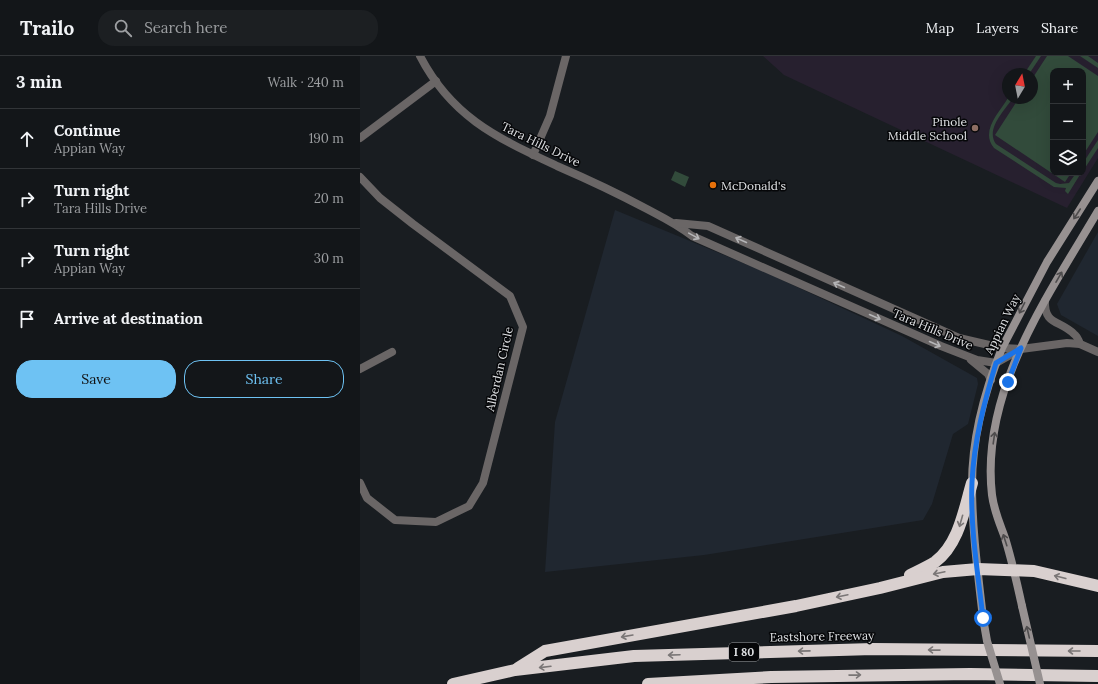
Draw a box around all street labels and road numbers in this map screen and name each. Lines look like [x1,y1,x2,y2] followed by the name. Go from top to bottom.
[499,118,583,170] street label: Tara Hills Drive
[980,291,1023,358] street label: Appian Way
[891,305,976,353] street label: Tara Hills Drive
[482,325,516,414] street label: Alberdan Circle
[769,628,875,644] street label: Eastshore Freeway
[729,643,759,661] road number: I 80

